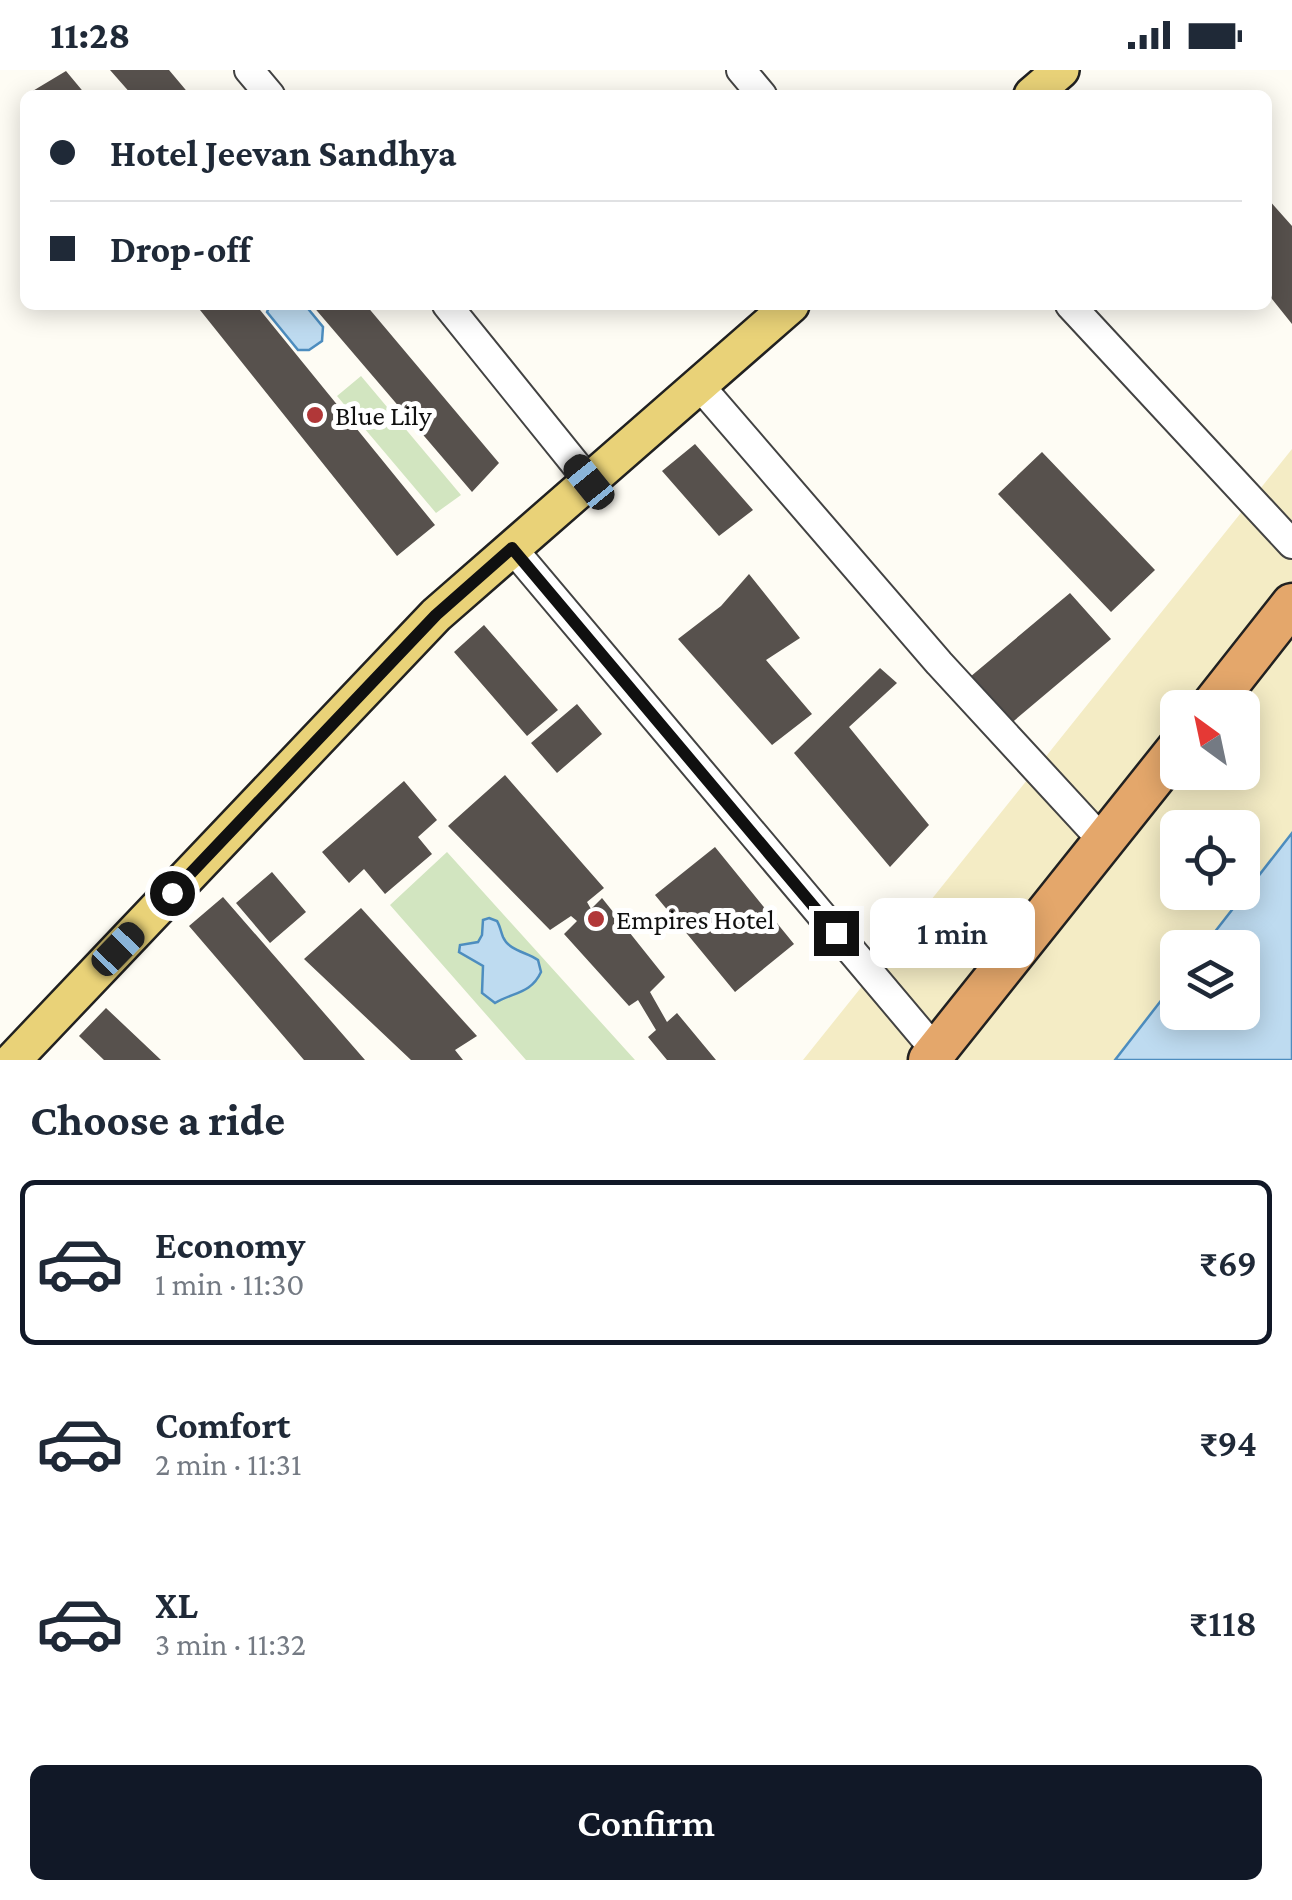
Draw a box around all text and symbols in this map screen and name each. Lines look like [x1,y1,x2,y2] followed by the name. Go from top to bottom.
[50,14,131,56] text: 11:28
[110,132,457,174] text: Hotel Jeevan Sandhya
[110,228,251,270] text: Drop-off
[335,400,433,431] place label: Blue Lily
[304,404,326,426] marker: Blue Lily
[558,449,620,515] car
[1160,690,1260,790] north arrow
[1160,690,1260,1030] map controls
[1160,810,1260,910] button: locate
[150,871,195,916] route start
[871,898,1036,968] callout: 1 min
[616,904,775,935] place label: Empires Hotel
[585,908,607,930] marker: Empires Hotel
[814,911,859,956] route end
[917,915,988,951] text: 1 min
[86,917,150,981] car
[1160,930,1260,1030] button: layers
[30,1095,285,1145] text: Choose a ride
[35,1218,125,1308] icon: car
[155,1224,305,1266] text: Economy
[1199,1242,1257,1284] text: ₹69
[155,1266,304,1302] text: 1 min · 11:30
[35,1398,125,1488] icon: car
[155,1404,291,1446] text: Comfort
[1199,1422,1257,1464] text: ₹94
[155,1446,302,1482] text: 2 min · 11:31
[35,1578,125,1668] icon: car
[155,1584,198,1626] text: XL
[1189,1602,1257,1644] text: ₹118
[155,1626,306,1662] text: 3 min · 11:32
[30,1765,1262,1880] button: Confirm

